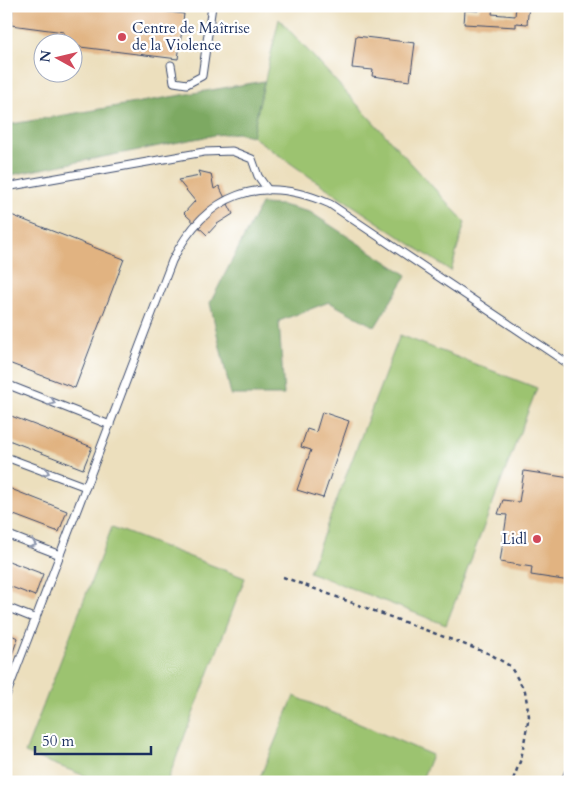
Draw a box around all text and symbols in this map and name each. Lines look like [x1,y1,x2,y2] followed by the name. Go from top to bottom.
[132,18,250,55] place label: Centre de Maîtrise de la Violence
[116,31,128,43] marker: Centre de Maîtrise de la Violence
[32,32,82,82] north arrow
[35,49,56,64] text: N
[47,396,56,406] one-way arrow
[41,466,50,476] one-way arrow
[502,529,527,549] place label: Lidl
[531,533,543,545] marker: Lidl
[29,538,37,548] one-way arrow
[35,723,151,755] scale bar
[42,731,74,751] text: 50 m

